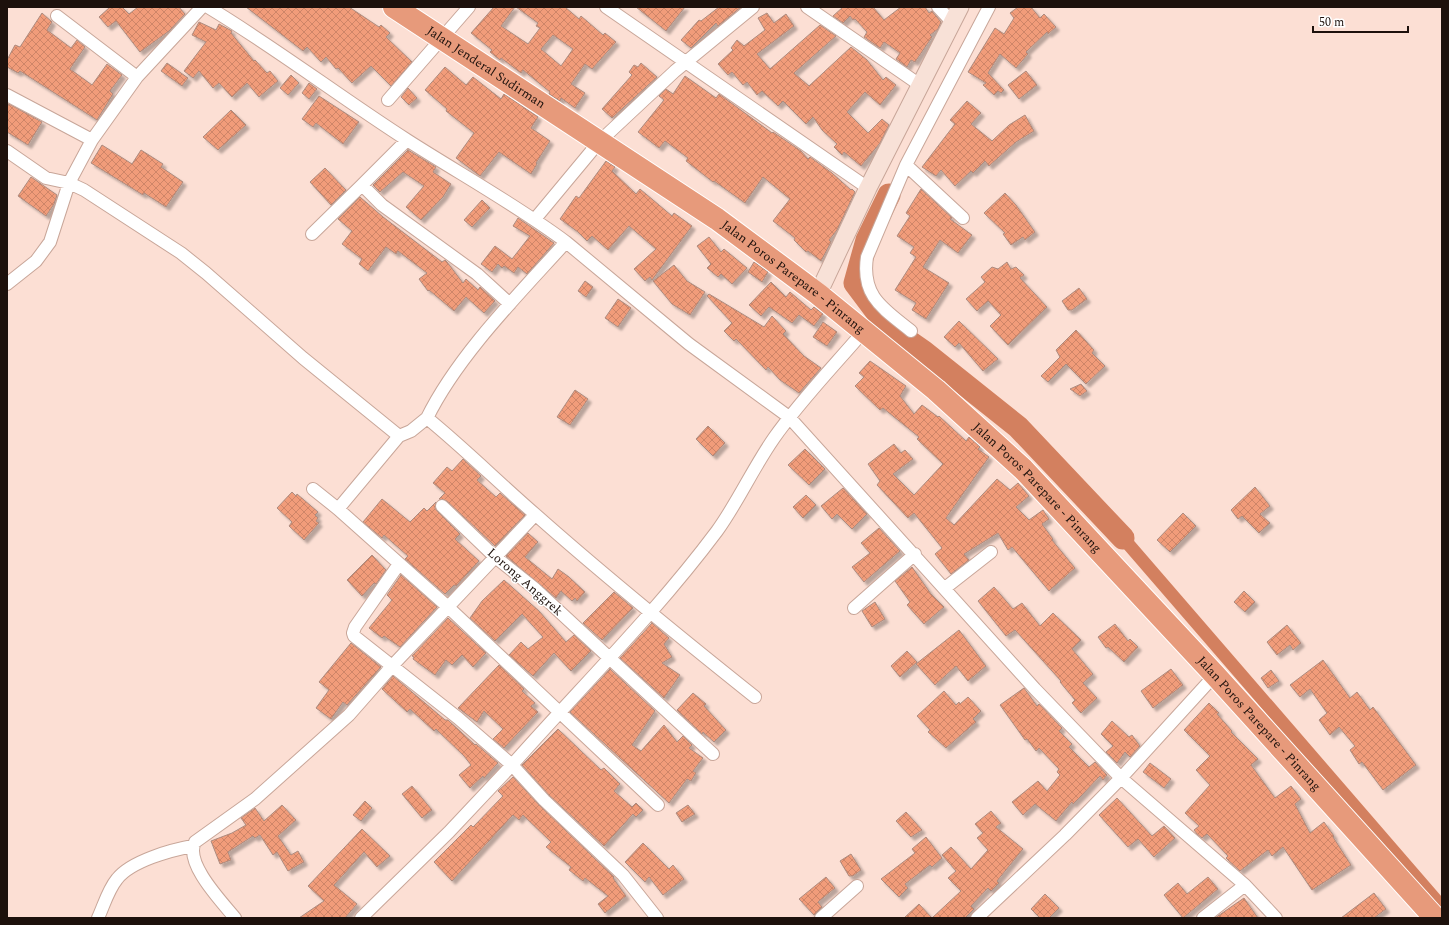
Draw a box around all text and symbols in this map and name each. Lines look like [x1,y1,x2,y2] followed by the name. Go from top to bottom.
[1313,8,1408,34] scale bar
[1319,13,1344,32] text: 50 m
[422,21,550,114] street label: Jalan Jenderal Sudirman
[717,215,870,339] street label: Jalan Poros Parepare - Pinrang
[968,418,1106,557] street label: Jalan Poros Parepare - Pinrang
[483,543,567,621] street label: Lorong Anggrek
[1192,651,1326,796] street label: Jalan Poros Parepare - Pinrang

